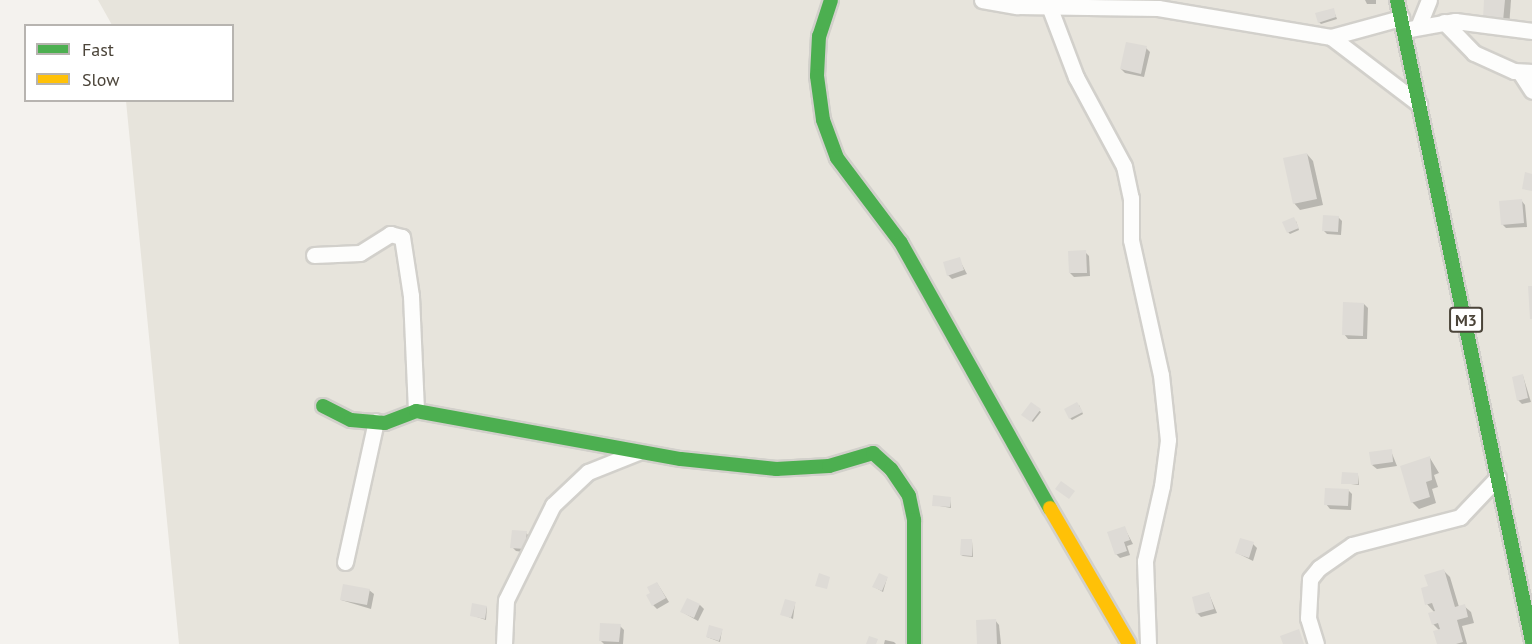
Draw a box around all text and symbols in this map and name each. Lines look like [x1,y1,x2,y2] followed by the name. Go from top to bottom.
[24,24,234,102] legend
[82,38,114,61] text: Fast
[82,68,120,91] text: Slow
[1448,307,1484,333] road number: M3

